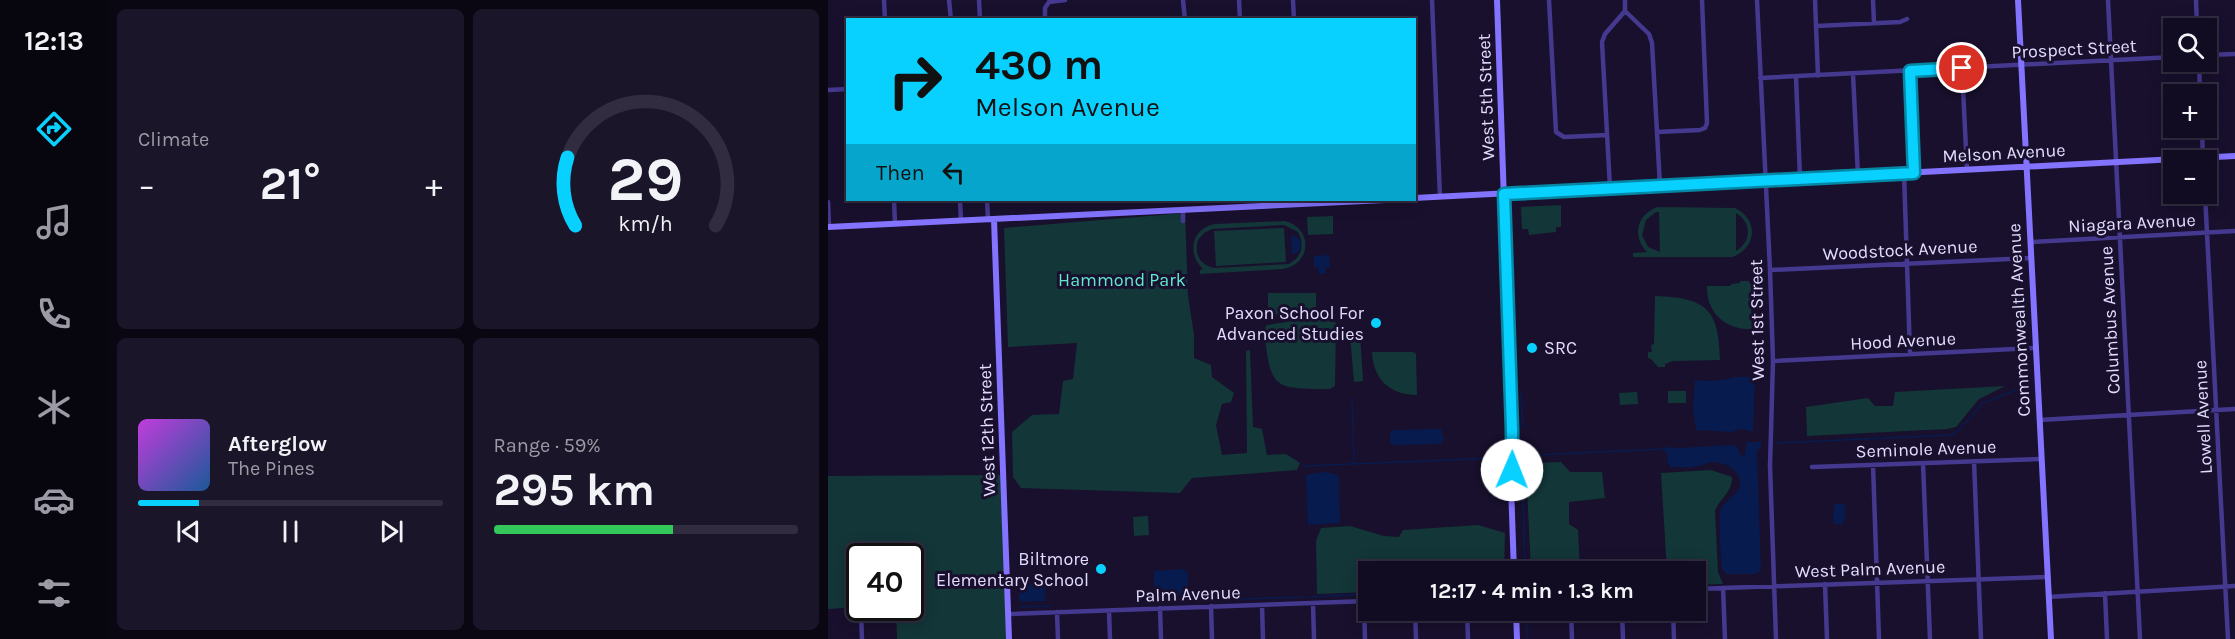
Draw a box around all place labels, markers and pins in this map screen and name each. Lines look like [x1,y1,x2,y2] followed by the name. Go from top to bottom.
[1936,42,1987,93] pin
[1216,302,1364,345] place label: Paxon School For Advanced Studies
[1369,316,1383,330] marker: Paxon School For Advanced Studies
[1544,337,1577,359] place label: SRC
[1525,341,1539,355] marker: SRC
[936,548,1089,591] place label: Biltmore Elementary School
[1094,562,1108,576] marker: Biltmore Elementary School

